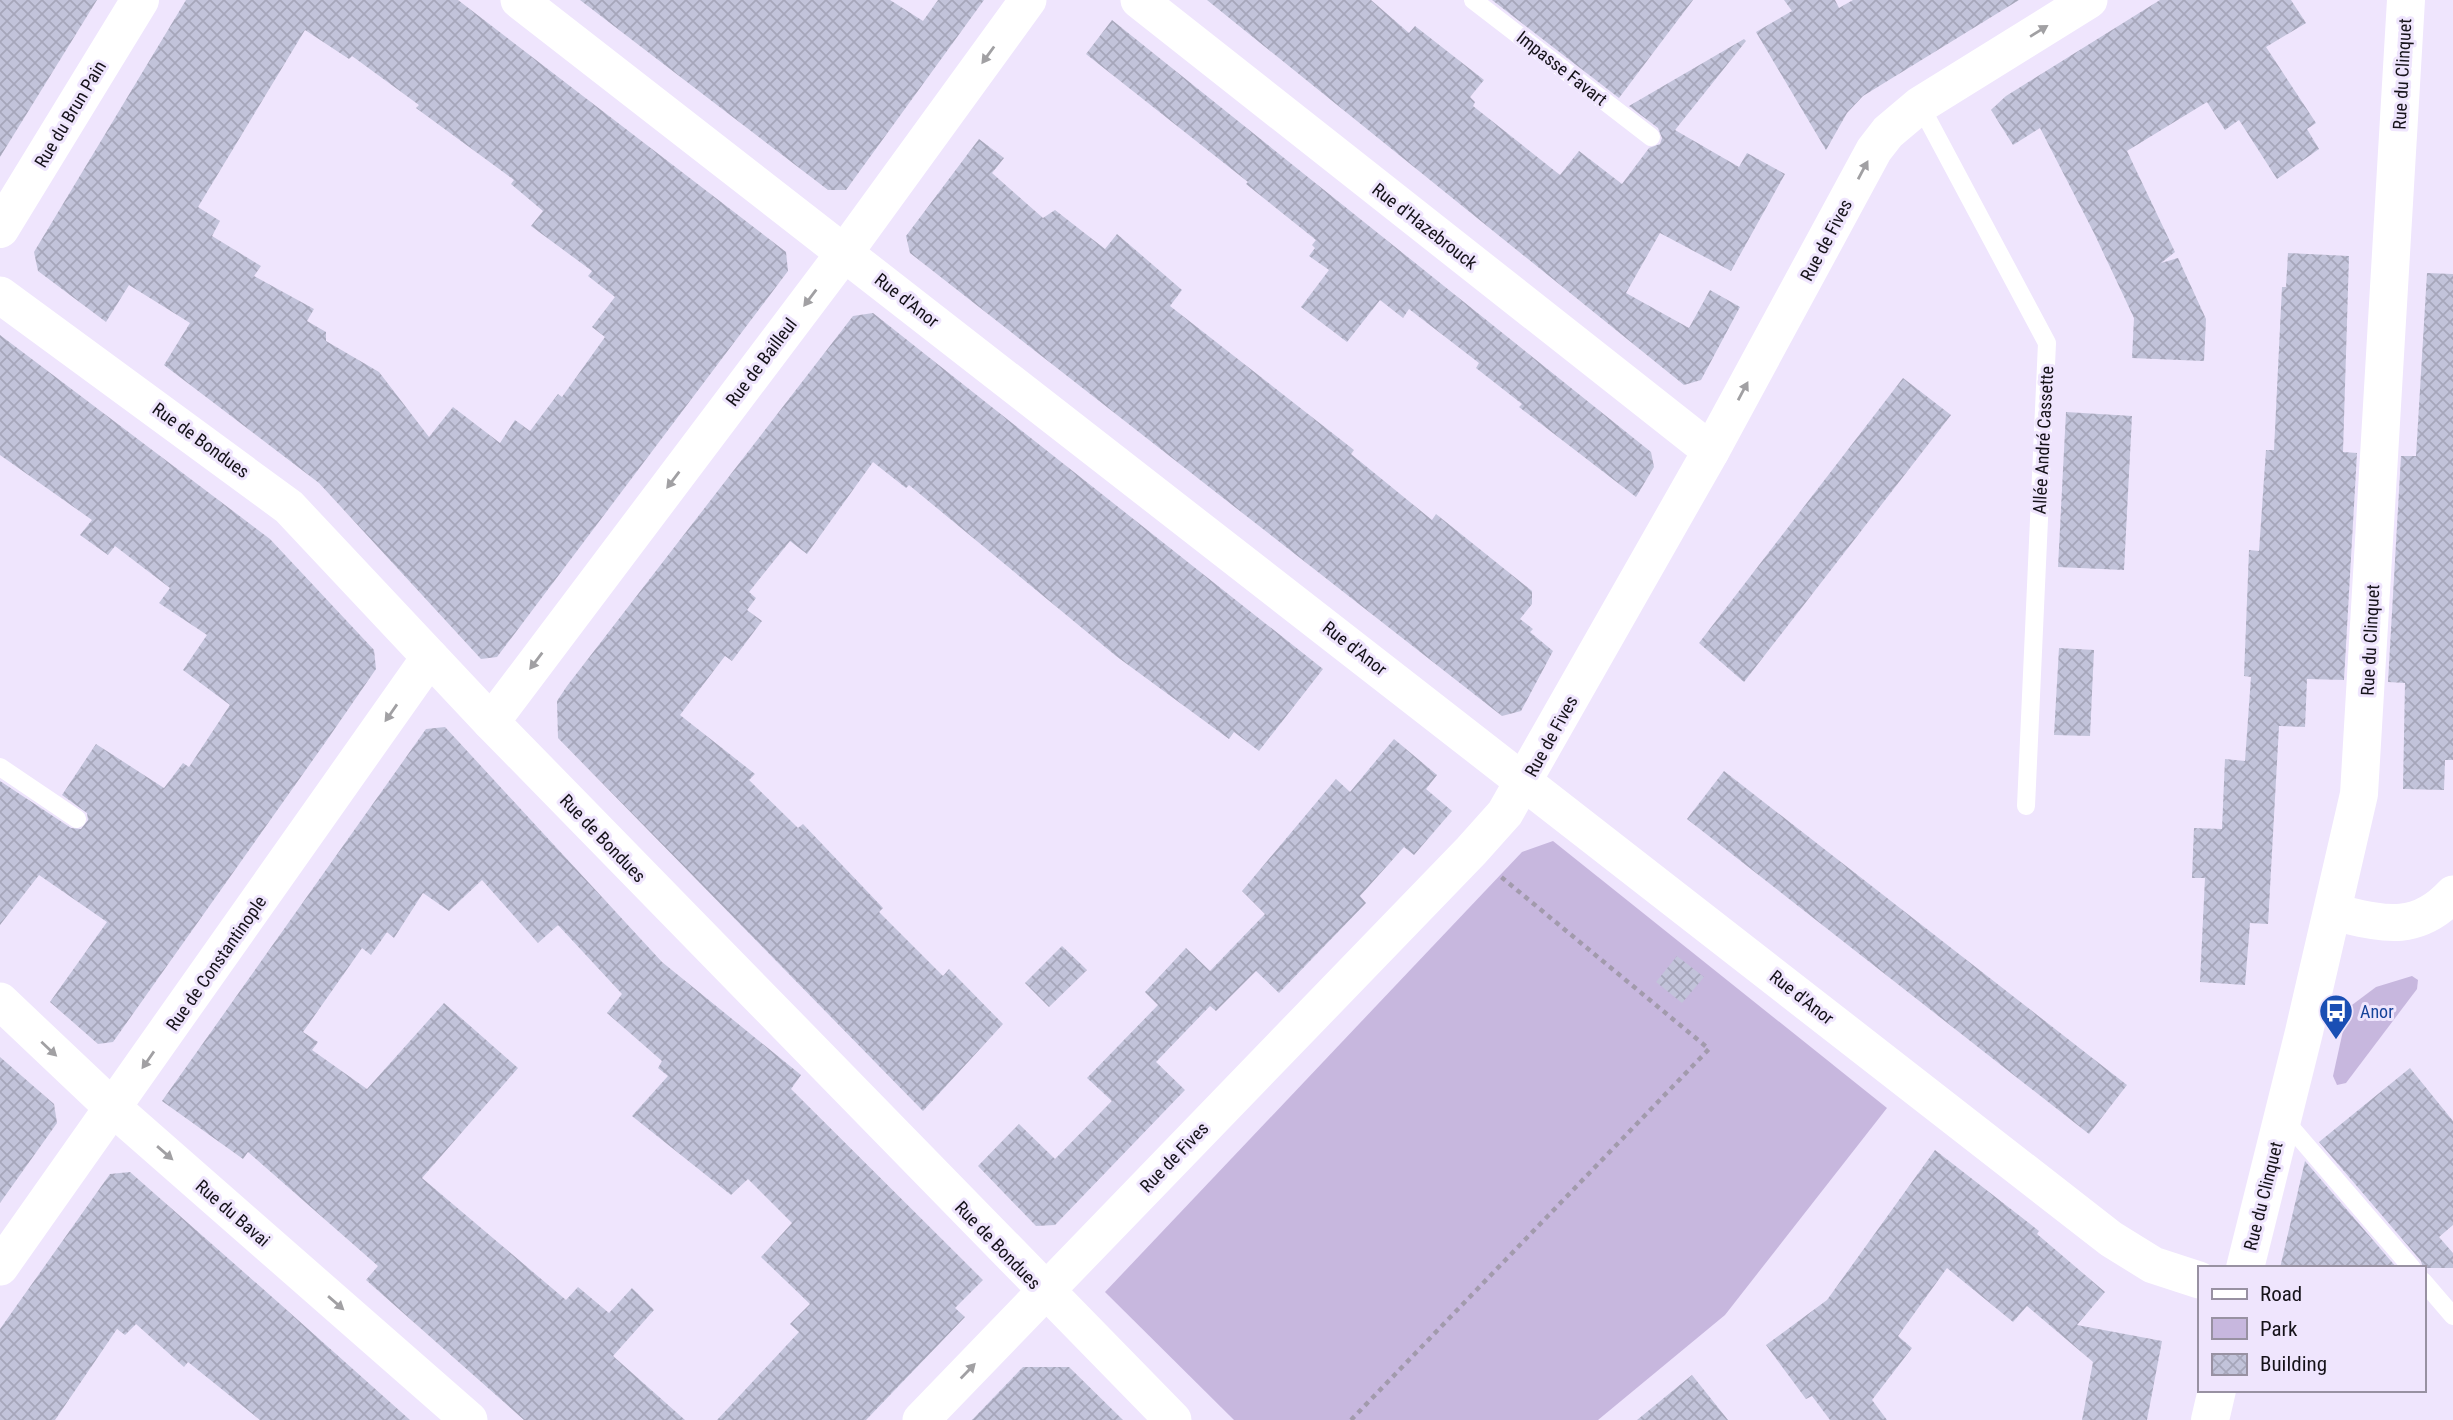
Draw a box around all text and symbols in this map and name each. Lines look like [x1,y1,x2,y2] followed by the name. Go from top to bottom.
[2389,18,2415,130] street label: Rue du Clinquet
[2030,24,2049,37] one-way arrow
[1513,26,1611,110] street label: Impasse Favart
[981,46,995,64] one-way arrow
[30,57,110,171] street label: Rue du Brun Pain
[1858,160,1869,180] one-way arrow
[1368,179,1482,273] street label: Rue d'Hazebrouck
[1796,196,1856,284] street label: Rue de Fives
[871,268,944,332] street label: Rue d'Anor
[802,288,817,306] one-way arrow
[721,314,801,410] street label: Rue de Bailleul
[2029,365,2057,515] street label: Allée André Cassette
[1737,381,1749,401] one-way arrow
[149,398,253,482] street label: Rue de Bondues
[666,470,680,489] one-way arrow
[2357,584,2383,696] street label: Rue du Clinquet
[1319,616,1392,680] street label: Rue d'Anor
[529,652,544,670] one-way arrow
[1520,692,1582,780] street label: Rue de Fives
[384,704,398,722] one-way arrow
[556,790,650,886] street label: Rue de Bondues
[162,892,270,1034] street label: Rue de Constantinople
[1766,965,1839,1029] street label: Rue d'Anor
[2317,992,2355,1041] bus stop icon: Anor
[2360,1001,2394,1022] place label: Anor
[40,1040,57,1056] one-way arrow
[141,1051,155,1069] one-way arrow
[1135,1118,1213,1196] street label: Rue de Fives
[2239,1139,2287,1253] street label: Rue du Clinquet
[156,1145,174,1161] one-way arrow
[192,1175,274,1251] street label: Rue du Bavai
[951,1197,1045,1293] street label: Rue de Bondues
[2198,1266,2425,1392] legend
[2260,1282,2302,1306] text: Road
[327,1295,345,1311] one-way arrow
[2260,1317,2298,1341] text: Park
[2260,1352,2327,1376] text: Building
[959,1363,975,1380] one-way arrow

